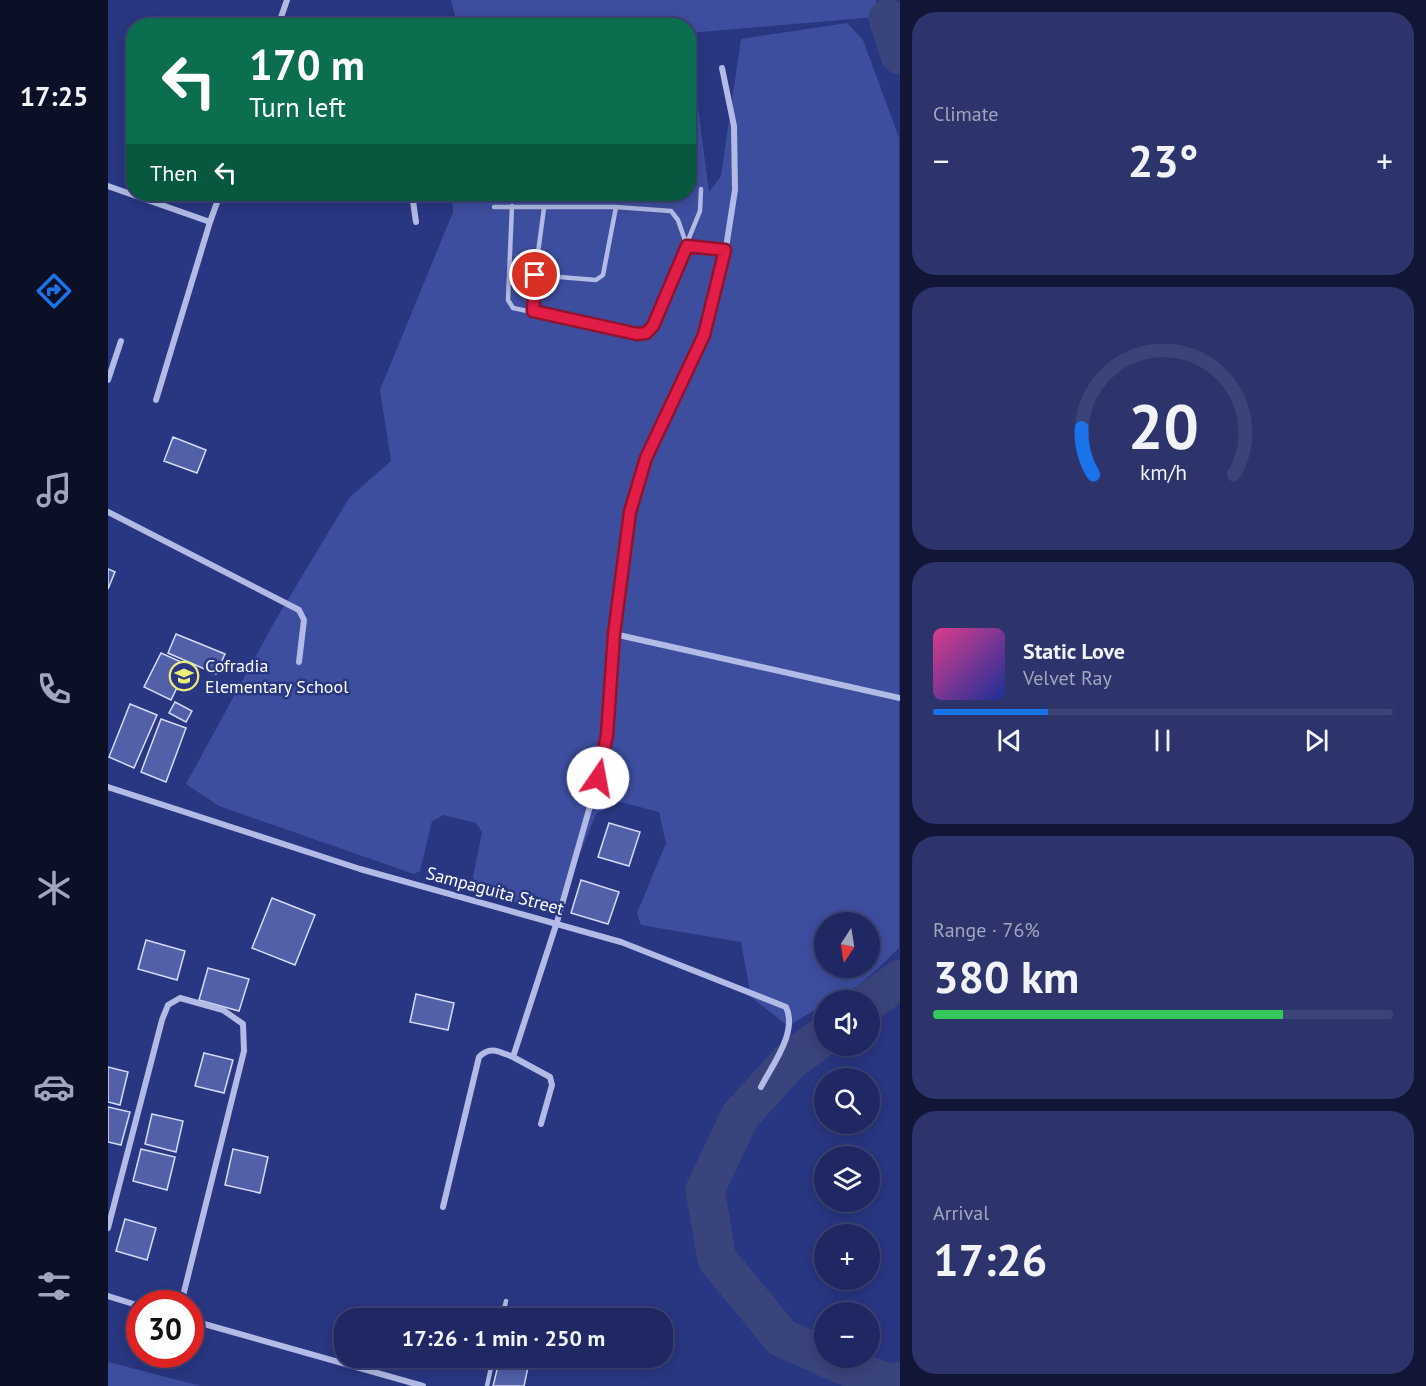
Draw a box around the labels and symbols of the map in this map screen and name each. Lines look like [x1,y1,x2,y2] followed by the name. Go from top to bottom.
[509,249,560,300] pin
[205,654,349,698] place label: Cofradia Elementary School
[168,660,200,692] school or university icon: Cofradia Elementary School
[566,746,630,810] position arrow
[424,861,567,920] street label: Sampaguita Street
[814,912,880,978] north arrow
[126,1290,204,1368] speed limit sign: 30

